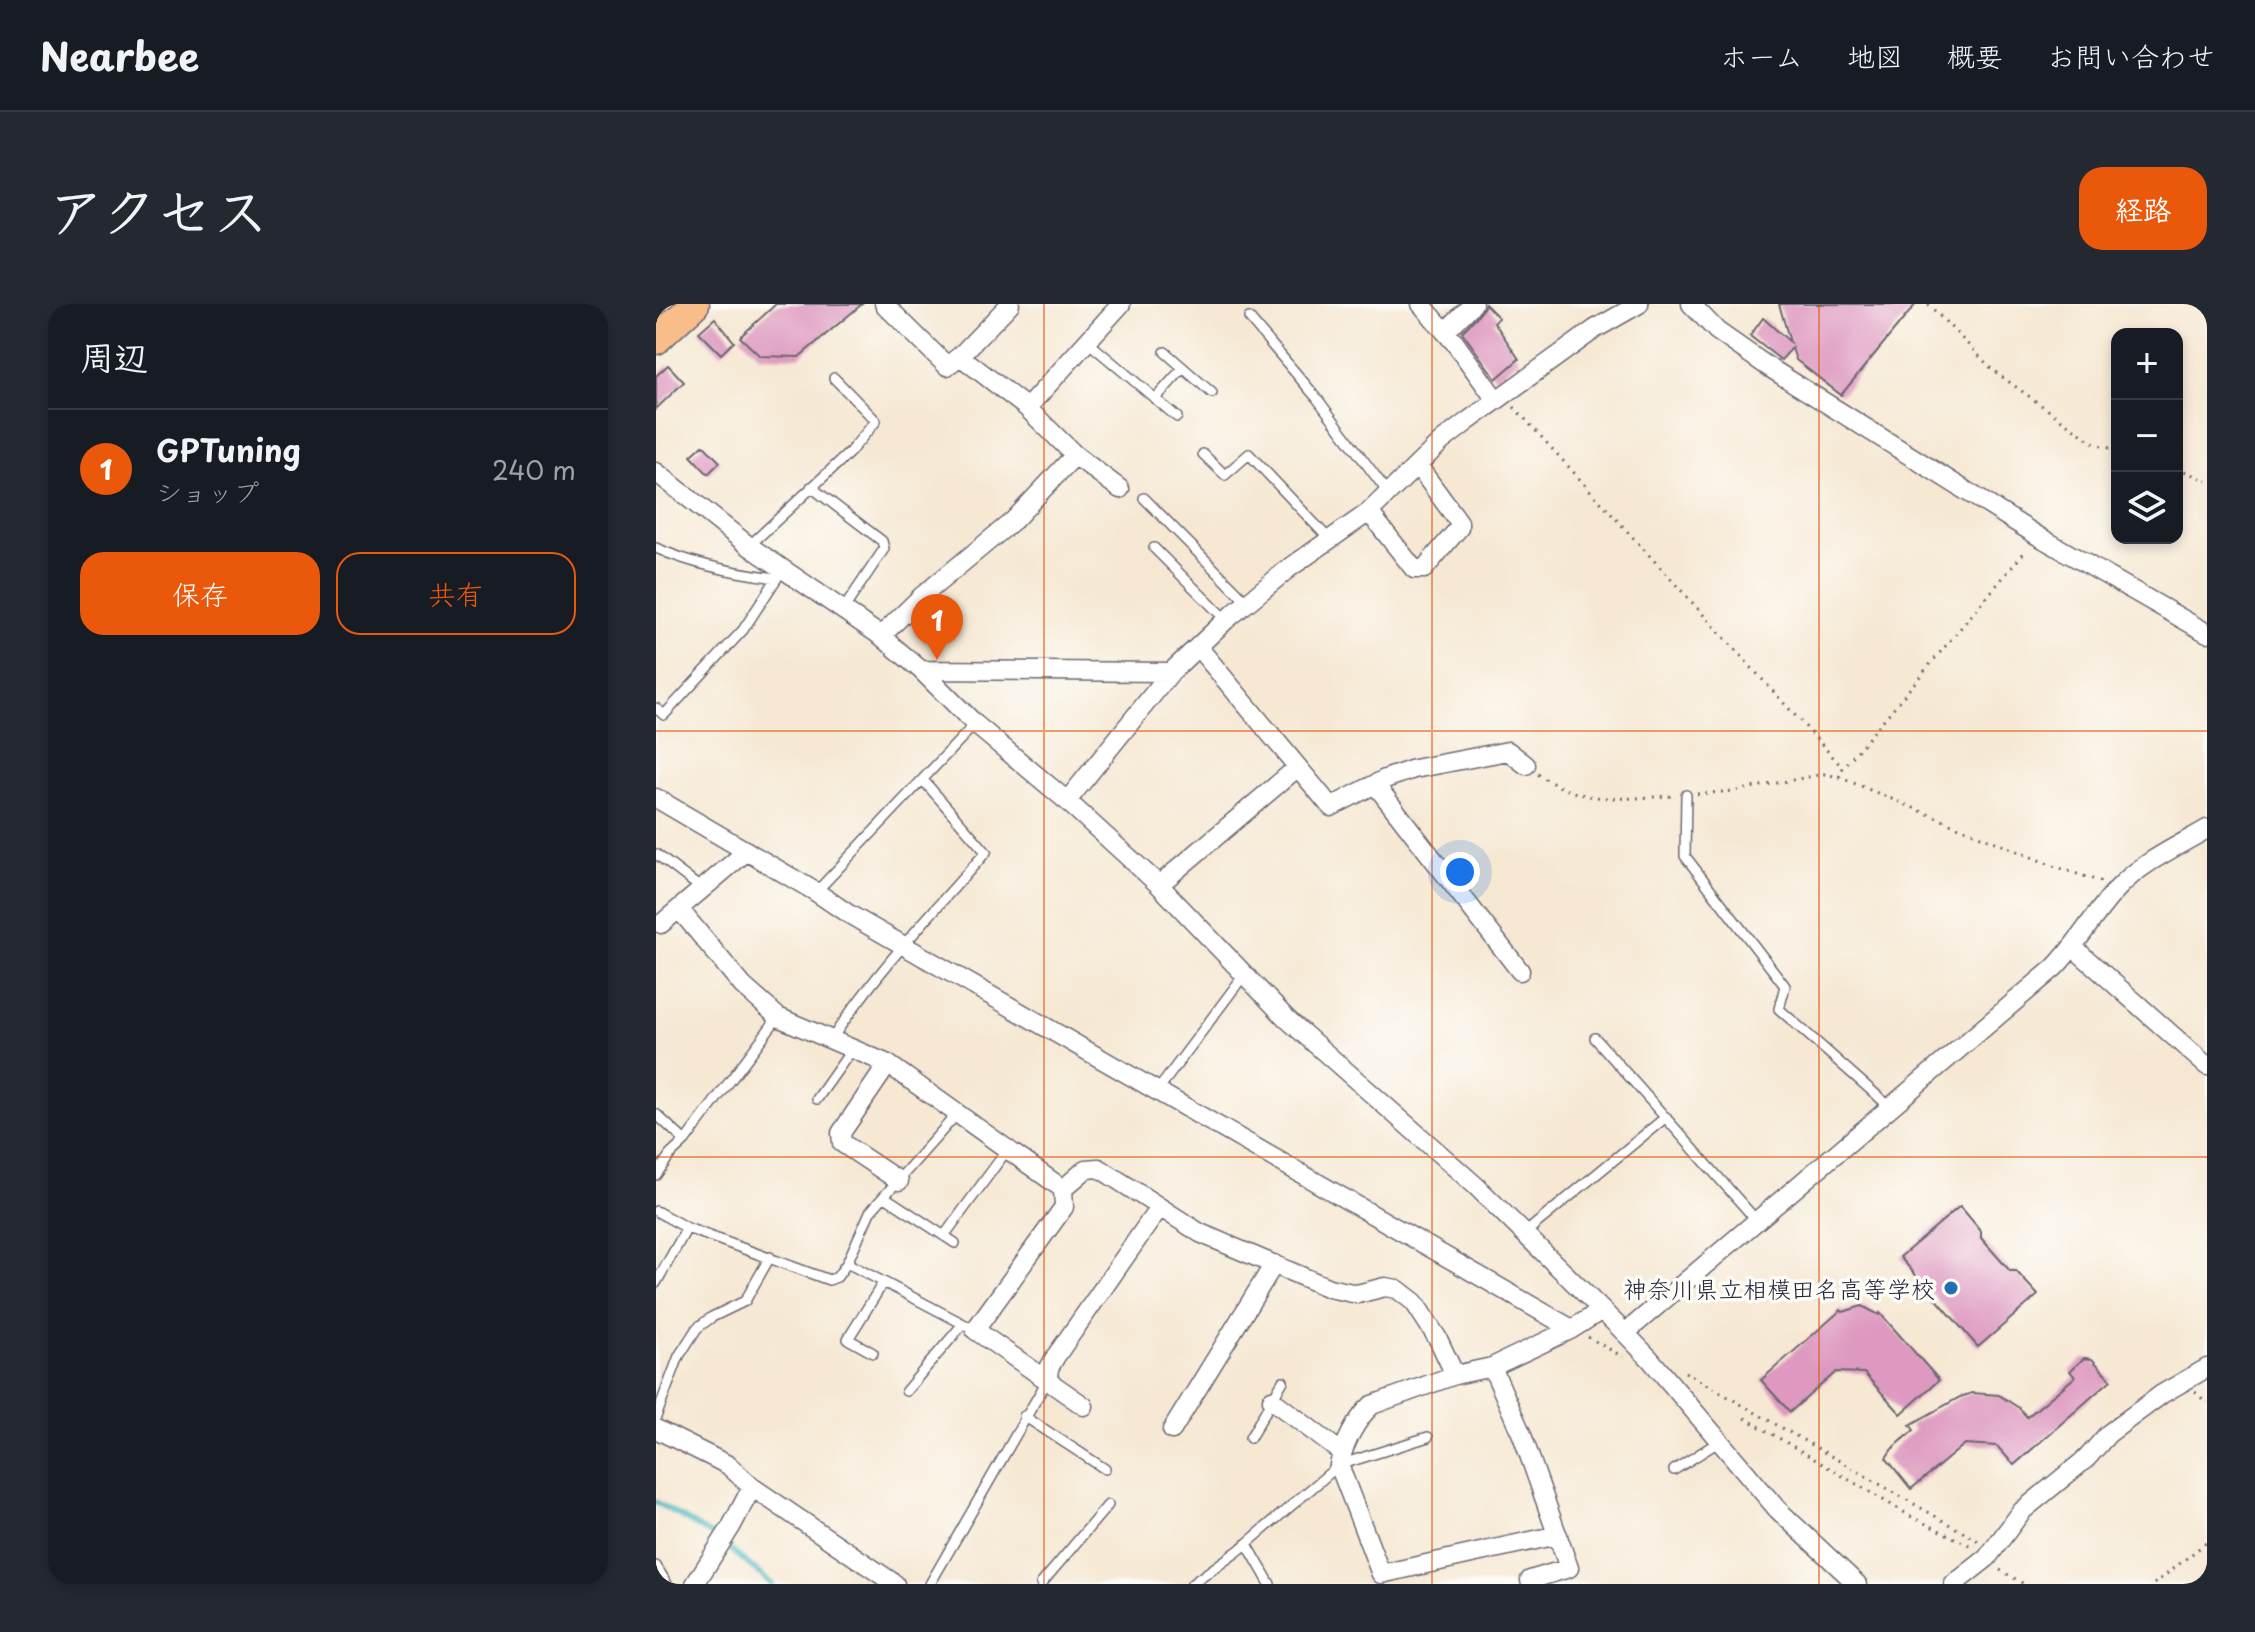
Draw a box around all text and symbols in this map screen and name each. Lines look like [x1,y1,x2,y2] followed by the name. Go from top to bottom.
[40,27,199,84] text: Nearbee
[1720,34,1803,77] text: ホーム
[1847,34,1903,77] text: 地図
[1947,34,2003,77] text: 概要
[2047,34,2215,77] text: お問い合わせ
[48,166,269,251] text: アクセス
[2079,167,2207,250] button: 経路
[2111,328,2183,544] map controls
[2111,328,2183,400] button: +
[80,330,148,382] text: 周辺
[2111,400,2183,472] button: −
[156,427,301,472] text: GPTuning
[100,450,112,489] text: 1
[492,450,576,489] text: 240 m
[156,472,259,511] text: ショップ
[2111,472,2183,544] button: layers
[80,552,320,635] button: 保存
[336,552,576,635] button: 共有
[911,594,963,660] pin: 1
[1440,852,1480,892] your location
[1623,1270,1935,1306] place label: 神奈川県立相模田名高等学校
[1942,1279,1960,1297] marker: 神奈川県立相模田名高等学校

